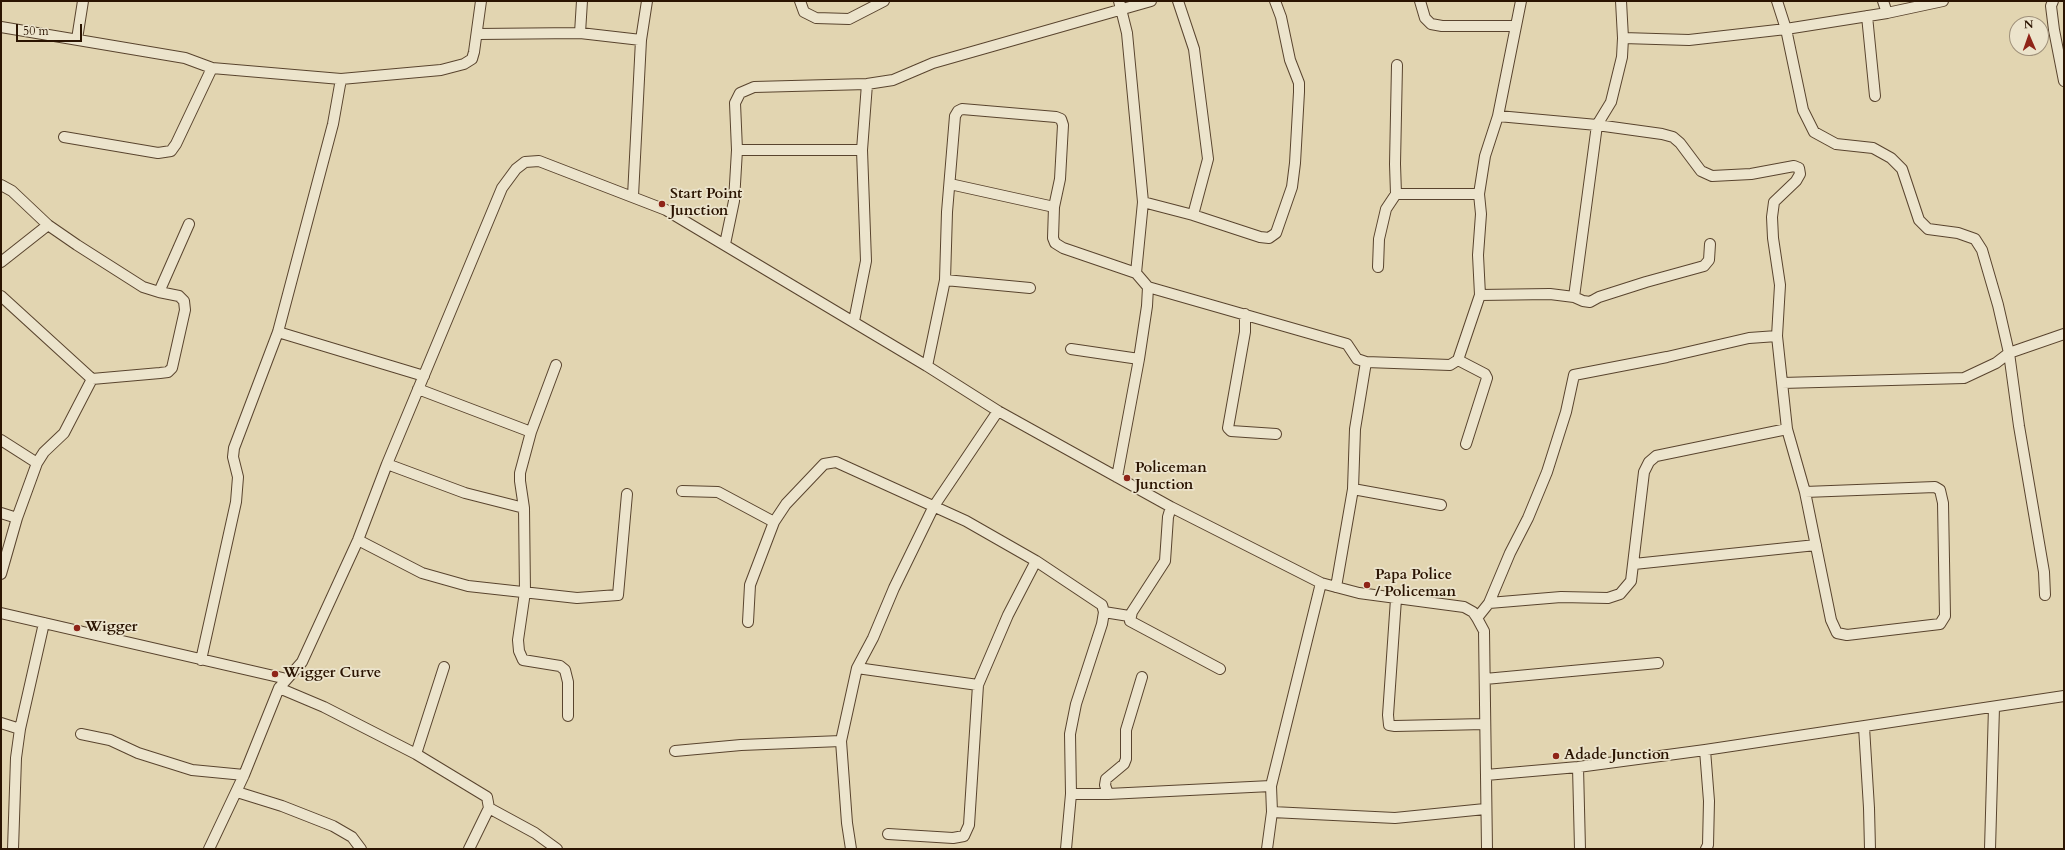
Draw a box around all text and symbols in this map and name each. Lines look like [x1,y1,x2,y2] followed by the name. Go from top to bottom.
[18,16,84,42] scale bar
[2009,16,2049,56] north arrow
[2024,17,2034,32] text: N
[23,23,49,39] text: 50 m
[670,186,742,221] place label: Start Point Junction
[657,199,667,209] marker: Start Point Junction
[1135,460,1207,495] place label: Policeman Junction
[1122,473,1132,483] marker: Policeman Junction
[1375,567,1456,602] place label: Papa Police / Policeman
[1362,580,1372,590] marker: Papa Police / Policeman
[85,619,138,637] place label: Wigger
[72,623,82,633] marker: Wigger
[283,665,381,683] place label: Wigger Curve
[270,669,280,679] marker: Wigger Curve
[1564,747,1670,765] place label: Adade Junction
[1551,751,1561,761] marker: Adade Junction

